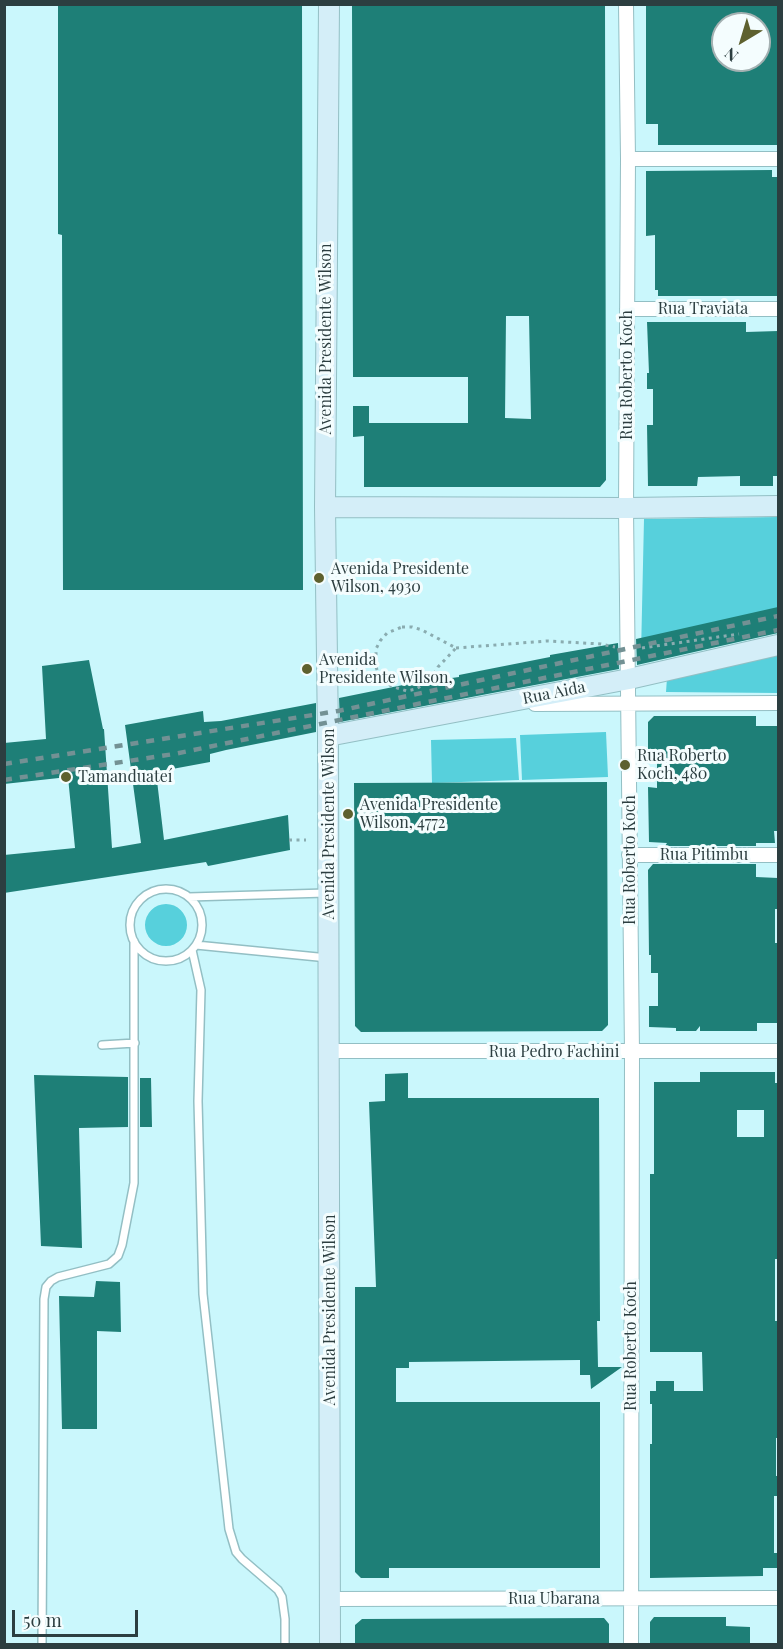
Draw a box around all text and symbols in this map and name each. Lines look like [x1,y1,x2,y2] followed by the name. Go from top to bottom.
[711,12,771,72] north arrow
[720,43,742,67] text: N
[316,244,336,434] street label: Avenida Presidente Wilson
[658,299,748,319] street label: Rua Traviata
[617,310,637,440] street label: Rua Roberto Koch
[331,559,469,597] place label: Avenida Presidente Wilson, 4930
[312,571,326,585] marker: Avenida Presidente Wilson, 4930
[319,650,453,688] place label: Avenida Presidente Wilson,
[300,662,314,676] marker: Avenida Presidente Wilson,
[521,678,587,708] street label: Rua Aida
[319,729,339,919] street label: Avenida Presidente Wilson
[637,746,726,784] place label: Rua Roberto Koch, 480
[618,758,632,772] marker: Rua Roberto Koch, 480
[78,767,172,787] place label: Tamanduateí
[59,770,73,784] marker: Tamanduateí
[360,795,498,833] place label: Avenida Presidente Wilson, 4772
[620,795,640,925] street label: Rua Roberto Koch
[341,807,355,821] marker: Avenida Presidente Wilson, 4772
[660,845,748,865] street label: Rua Pitimbu
[489,1042,619,1062] street label: Rua Pedro Fachini
[320,1215,340,1405] street label: Avenida Presidente Wilson
[621,1281,641,1411] street label: Rua Roberto Koch
[508,1589,600,1609] street label: Rua Ubarana
[15,1598,141,1636] scale bar
[23,1608,62,1632] text: 50 m

